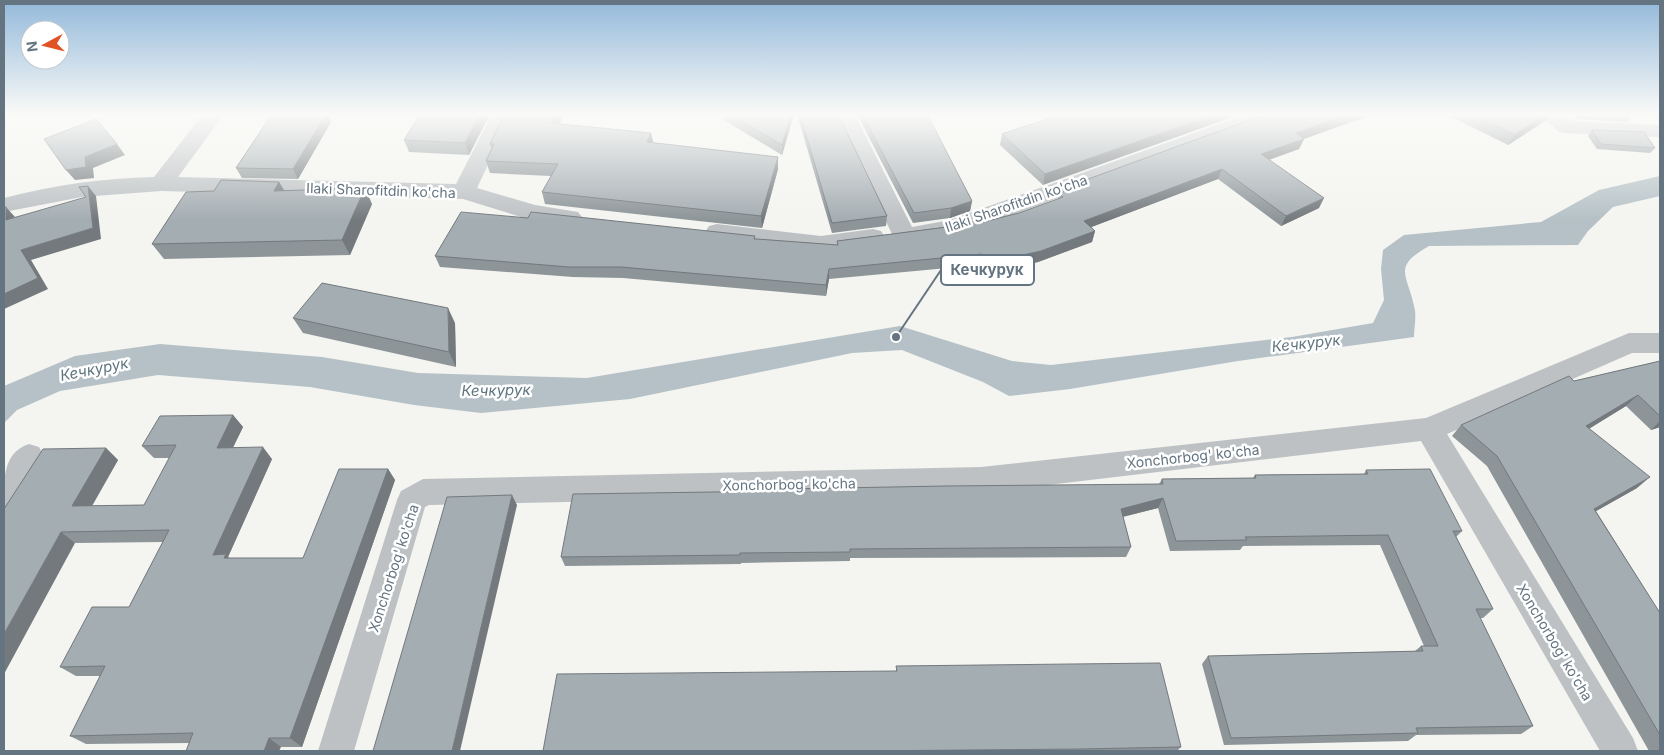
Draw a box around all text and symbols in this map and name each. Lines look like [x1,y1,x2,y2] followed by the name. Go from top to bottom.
[20,20,70,70] north arrow
[23,40,41,53] text: N
[943,171,1089,235] street label: Ilaki Sharofitdin ko'cha
[306,179,456,201] street label: Ilaki Sharofitdin ko'cha
[941,255,1034,285] callout: Кечкурук
[950,260,1024,279] text: Кечкурук
[1271,330,1342,356] water label: Кечкурук
[58,353,131,385] water label: Кечкурук
[461,380,532,400] water label: Кечкурук
[1126,441,1260,471] street label: Xonchorbog' ko'cha
[722,474,856,494] street label: Xonchorbog' ko'cha
[364,502,422,634] street label: Xonchorbog' ko'cha
[1513,580,1597,704] street label: Xonchorbog' ko'cha

